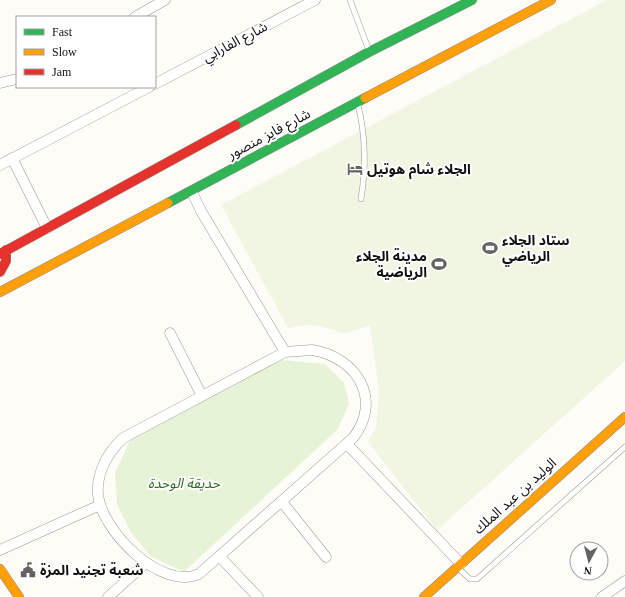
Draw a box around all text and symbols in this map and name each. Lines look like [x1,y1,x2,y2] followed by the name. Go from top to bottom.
[16,16,156,88] legend
[200,19,271,68] street label: شارع الفارابي
[52,25,73,39] text: Fast
[52,45,77,59] text: Slow
[52,65,72,79] text: Jam
[224,106,314,165] street label: شارع فايز منصور
[346,160,364,178] hotel icon: الجلاء شام هوتيل
[367,162,471,180] place label: الجلاء شام هوتيل
[502,233,569,267] place label: ستاد الجلاء الرياضي
[481,239,499,257] sports icon: ستاد الجلاء الرياضي
[356,248,427,281] place label: مدينة الجلاء الرياضية
[430,255,448,273] sports icon: مدينة الجلاء الرياضية
[471,455,560,538] street label: الوليد بن عبد الملك
[148,476,221,492] park label: حديقة الوحدة
[569,541,609,581] north arrow
[19,561,37,579] public building icon: شعبة تجنيد المزة
[40,562,144,579] place label: شعبة تجنيد المزة
[583,564,592,577] text: N

